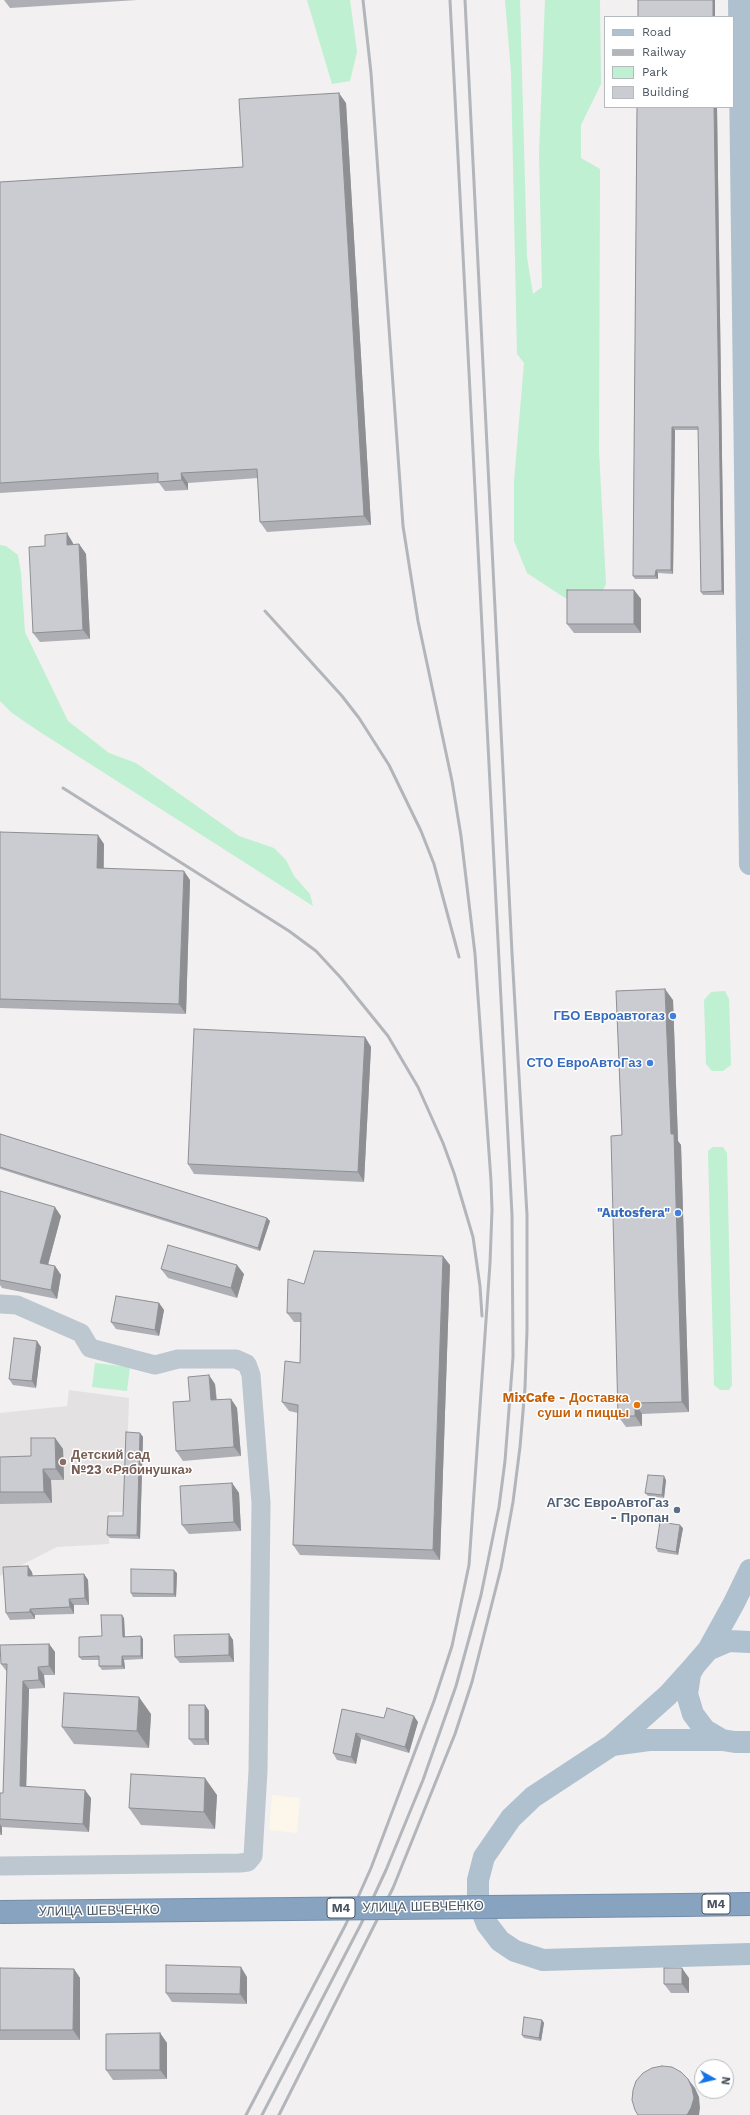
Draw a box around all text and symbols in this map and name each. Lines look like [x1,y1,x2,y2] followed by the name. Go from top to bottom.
[604,16,734,108] legend
[642,25,671,39] text: Road
[642,45,686,59] text: Railway
[642,65,668,79] text: Park
[642,85,689,99] text: Building
[553,1008,665,1024] place label: ГБО Евроавтогаз
[668,1011,678,1021] marker: ГБО Евроавтогаз
[527,1055,642,1071] place label: СТО ЕвроАвтоГаз
[645,1058,655,1068] marker: СТО ЕвроАвтоГаз
[597,1205,670,1221] place label: "Autosfera"
[673,1208,683,1218] marker: "Autosfera"
[503,1390,629,1421] place label: MixCafe - Доставка суши и пиццы
[632,1400,642,1410] marker: MixCafe - Доставка суши и пиццы
[71,1447,192,1478] place label: Детский сад №23 «Рябинушка»
[58,1457,68,1467] marker: Детский сад №23 «Рябинушка»
[546,1495,669,1526] place label: АГЗС ЕвроАвтоГаз - Пропан
[672,1505,682,1515] marker: АГЗС ЕвроАвтоГаз - Пропан
[702,1894,730,1914] road number: M4
[327,1898,355,1918] road number: M4
[362,1898,484,1916] street label: УЛИЦА ШЕВЧЕНКО
[38,1902,160,1920] street label: УЛИЦА ШЕВЧЕНКО
[694,2059,734,2099] north arrow
[718,2076,732,2086] text: N

